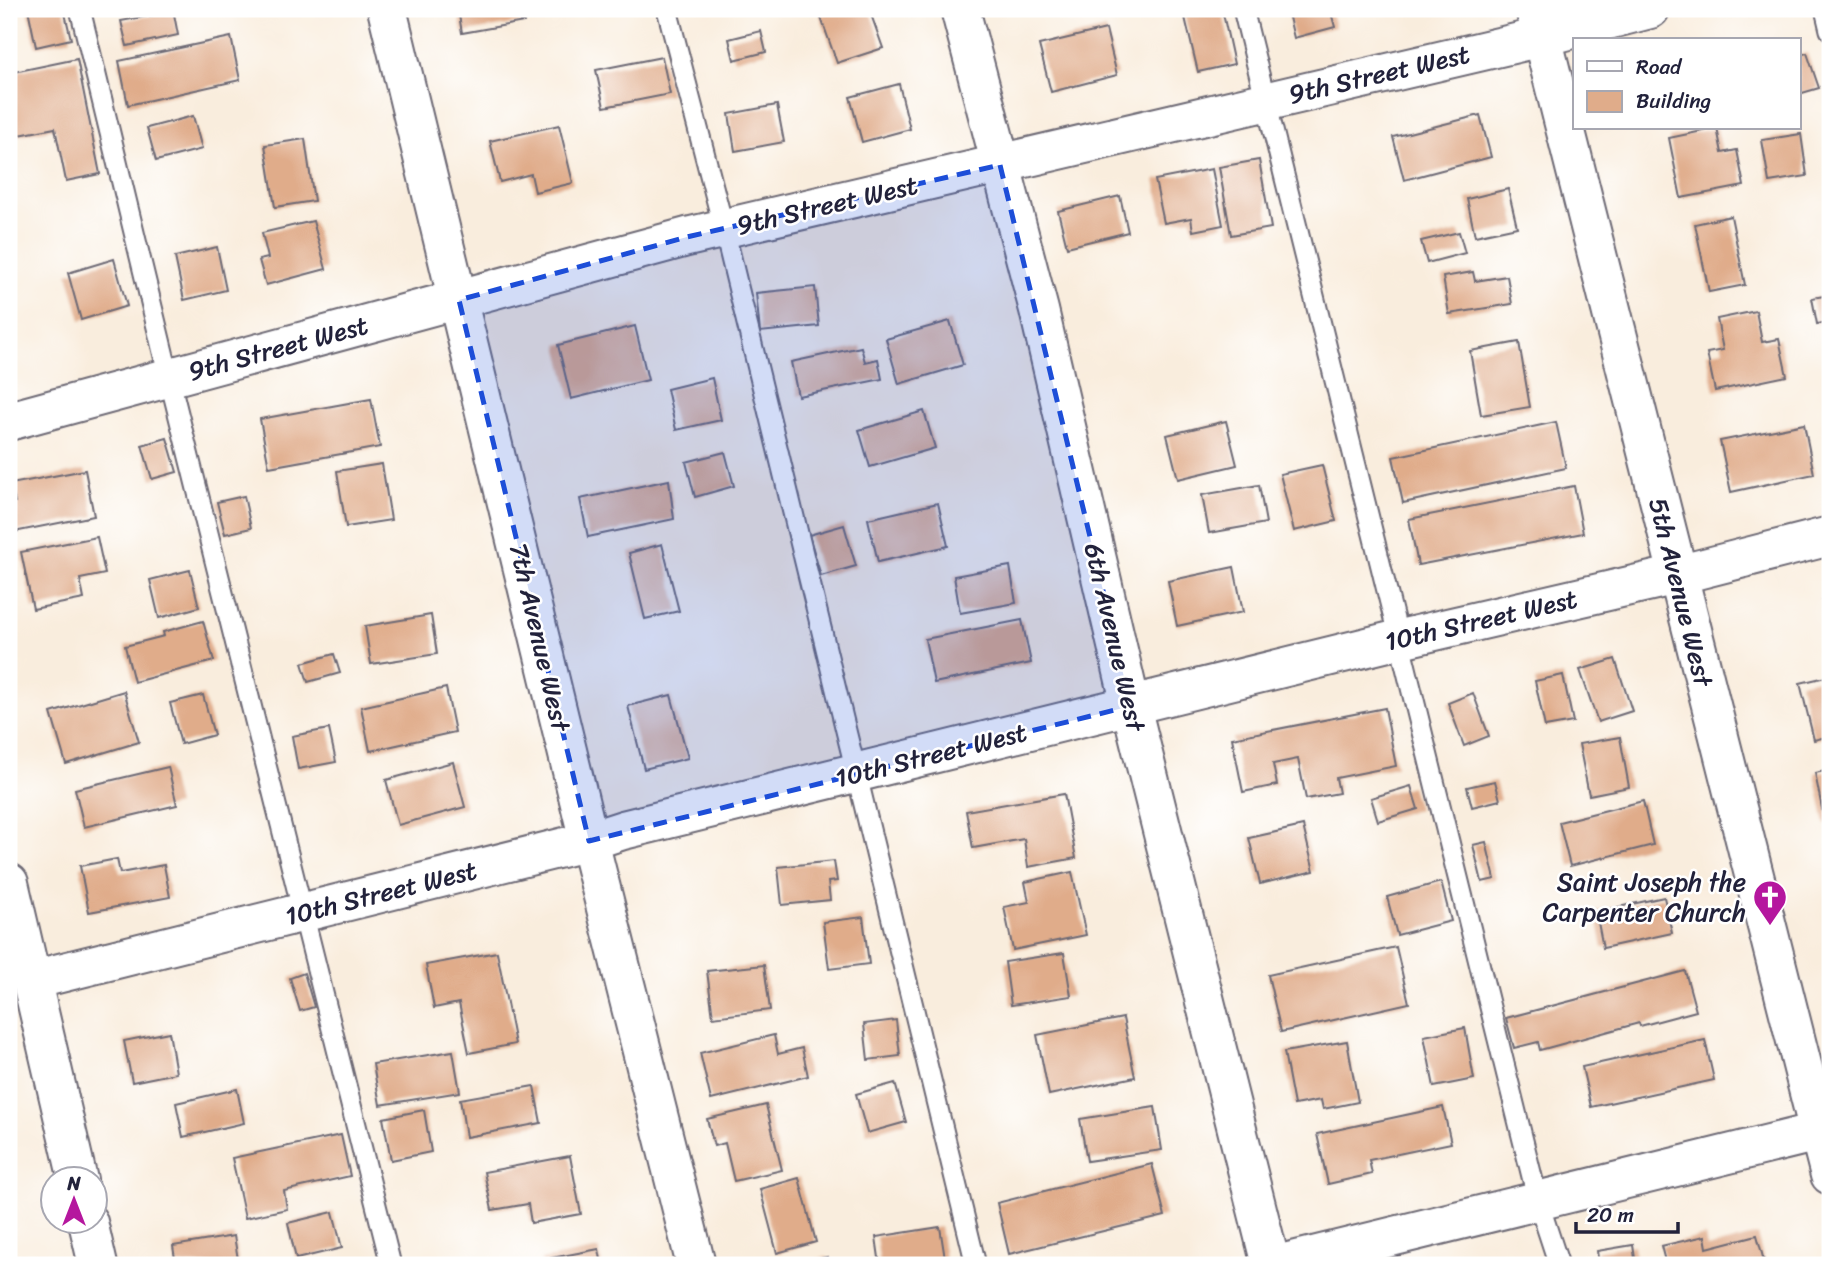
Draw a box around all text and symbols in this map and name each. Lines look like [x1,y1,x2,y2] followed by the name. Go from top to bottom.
[1284,31,1474,117] street label: 9th Street West
[1573,38,1800,130] legend
[1636,48,1683,86] text: Road
[1636,82,1712,120] text: Building
[732,162,922,248] street label: 9th Street West
[183,302,373,394] street label: 9th Street West
[1635,493,1727,693] street label: 5th Avenue West
[496,538,584,737] street label: 7th Avenue West
[1071,538,1159,737] street label: 6th Avenue West
[1380,576,1582,664] street label: 10th Street West
[830,709,1032,801] street label: 10th Street West
[280,847,482,939] street label: 10th Street West
[1542,859,1746,935] place label: Saint Joseph the Carpenter Church
[1751,878,1789,927] church icon: Saint Joseph the Carpenter Church
[38,1166,108,1236] north arrow
[66,1167,81,1200] text: N
[1576,1190,1678,1234] scale bar
[1587,1196,1634,1234] text: 20 m

